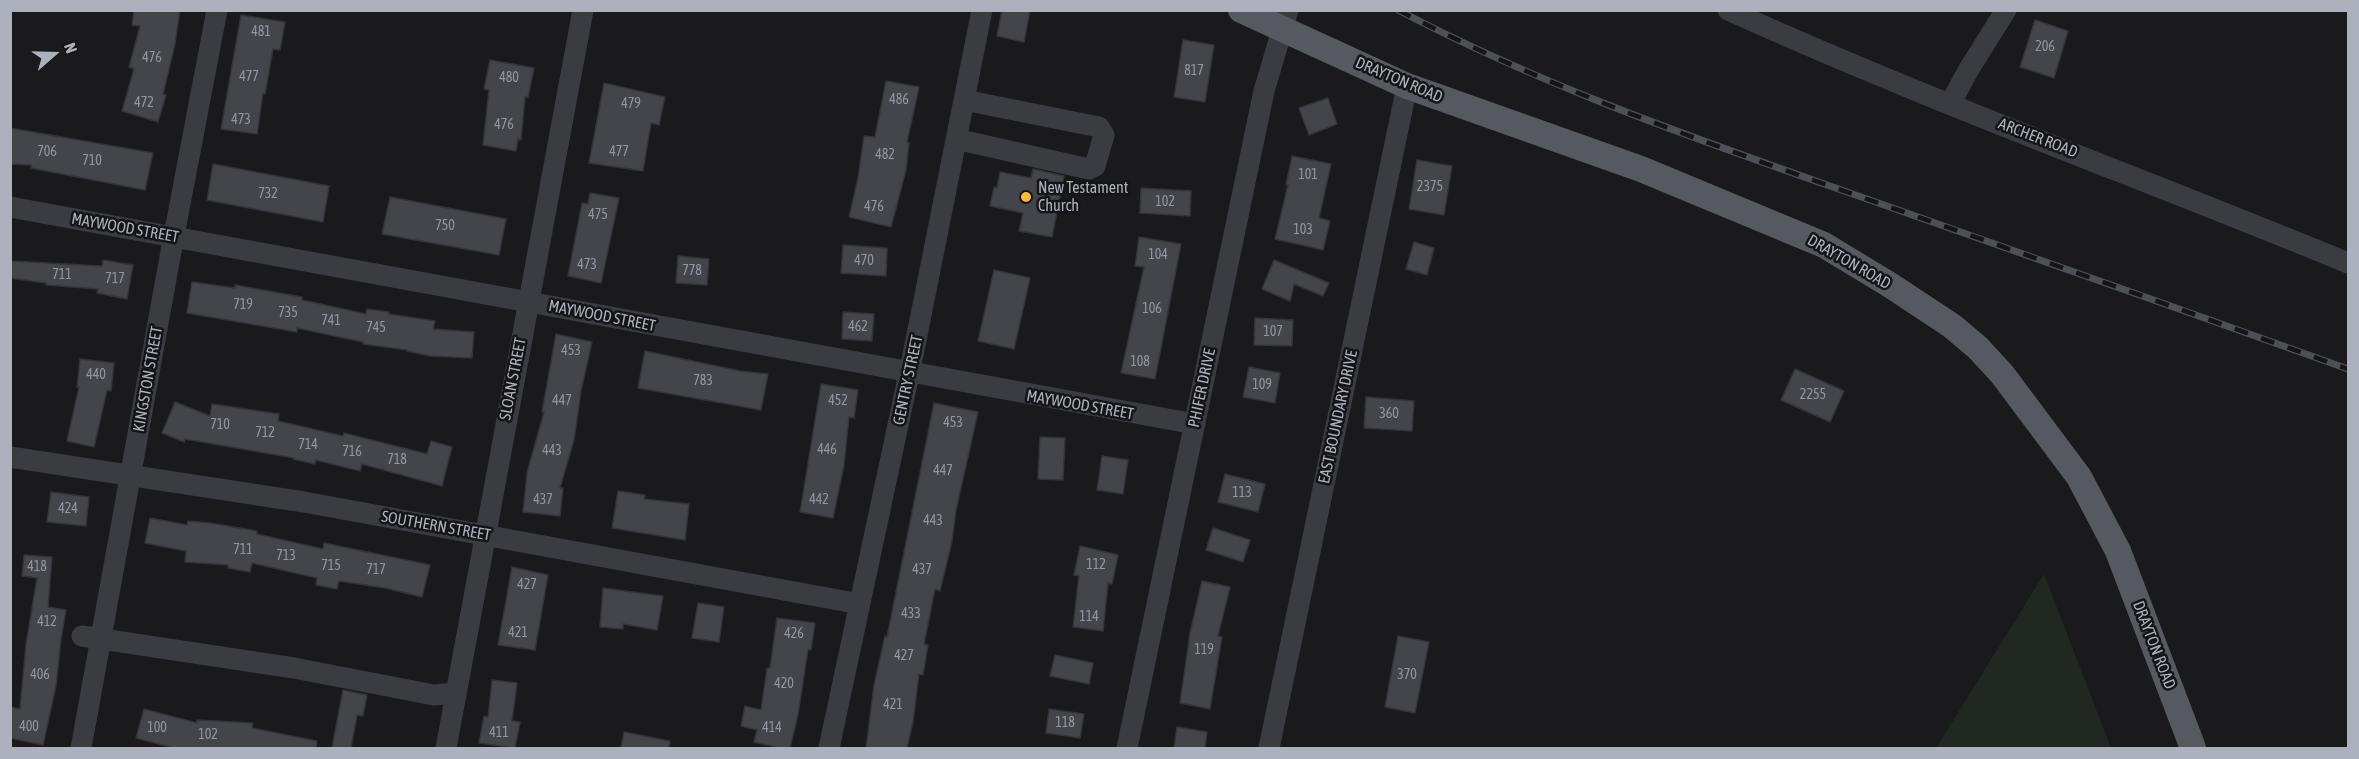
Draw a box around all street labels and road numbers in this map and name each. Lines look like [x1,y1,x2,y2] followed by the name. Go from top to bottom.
[1353,53,1445,107] street label: DRAYTON ROAD
[1996,114,2080,162] street label: ARCHER ROAD
[70,209,180,247] street label: MAYWOOD STREET
[1804,230,1894,294] street label: DRAYTON ROAD
[547,296,657,336] street label: MAYWOOD STREET
[129,325,167,433] street label: KINGSTON STREET
[889,333,927,427] street label: GENTRY STREET
[496,336,530,422] street label: SLOAN STREET
[1184,347,1220,429] street label: PHIFER DRIVE
[1314,348,1362,486] street label: EAST BOUNDARY DRIVE
[1025,386,1135,424] street label: MAYWOOD STREET
[380,507,492,545] street label: SOUTHERN STREET
[2128,598,2180,692] street label: DRAYTON ROAD

